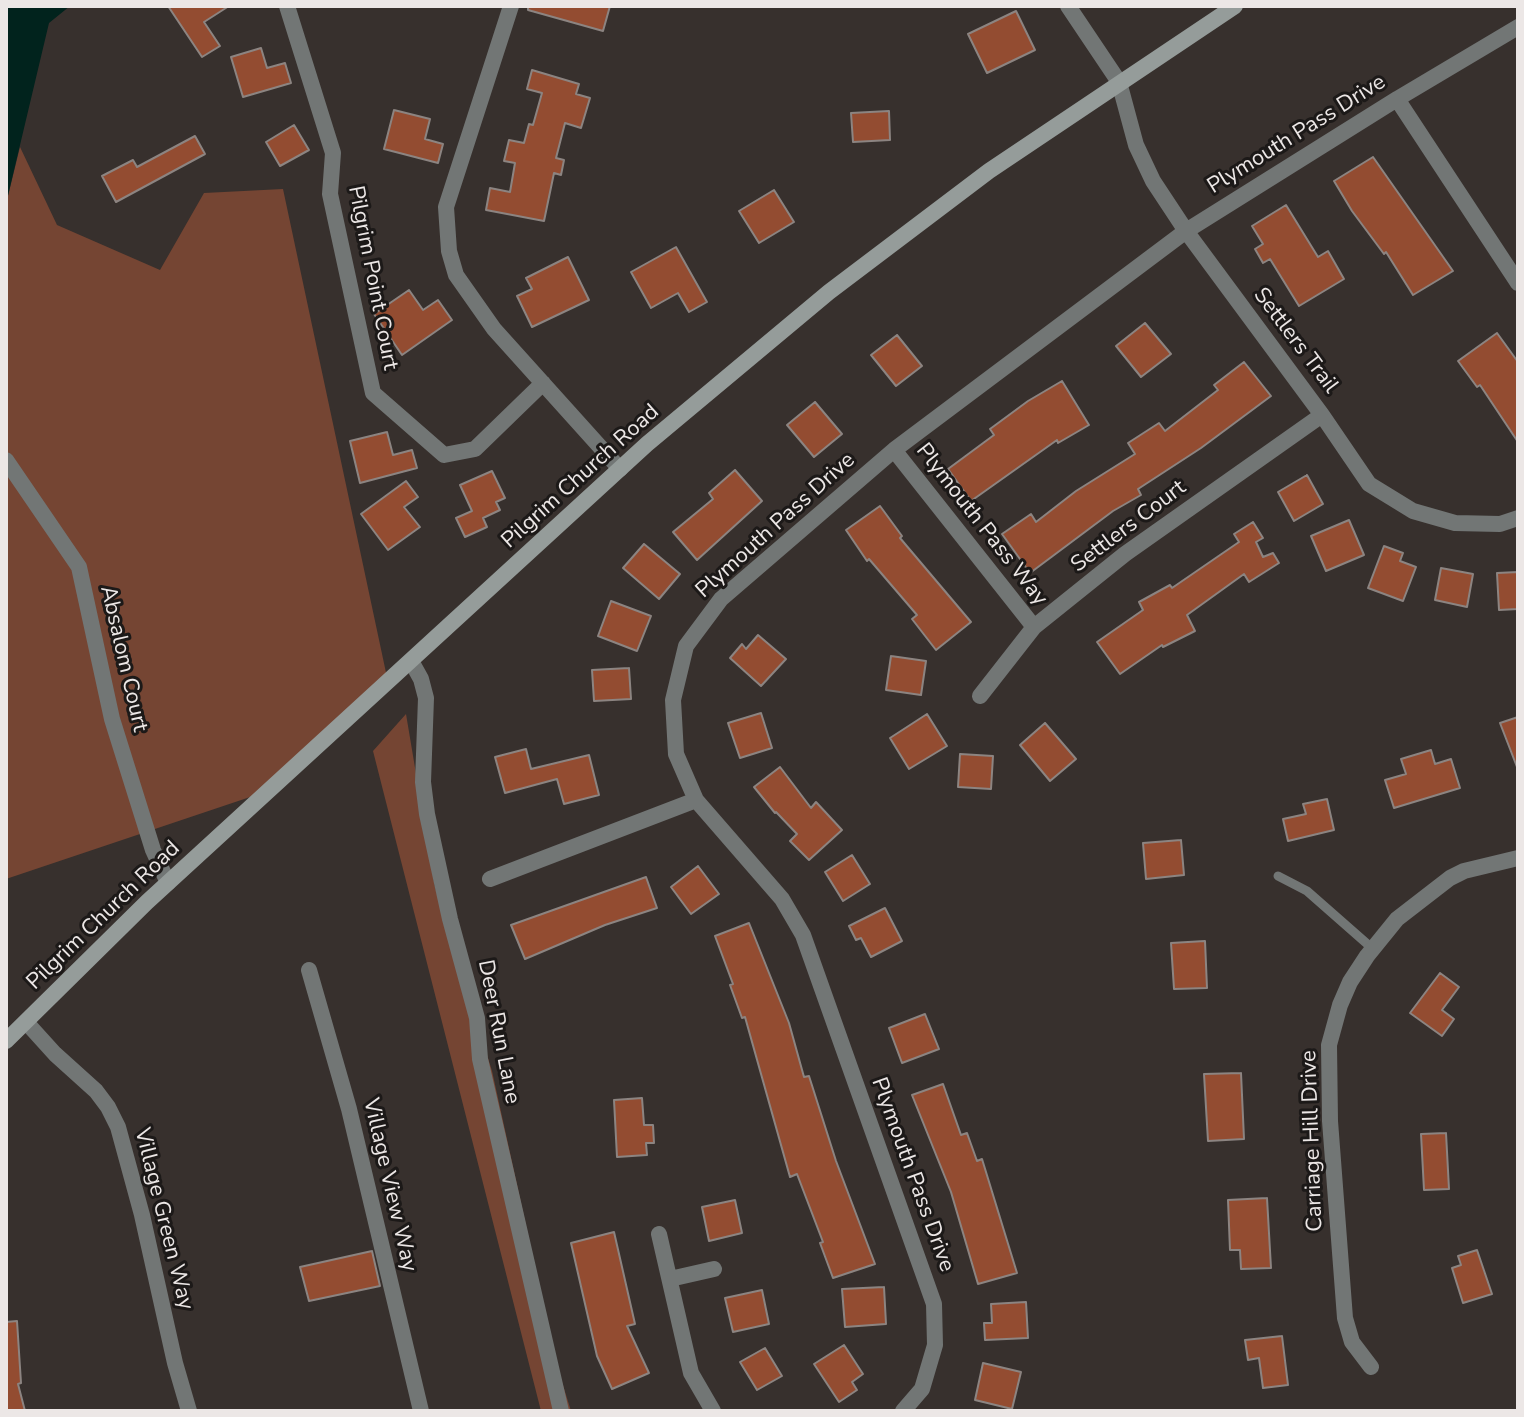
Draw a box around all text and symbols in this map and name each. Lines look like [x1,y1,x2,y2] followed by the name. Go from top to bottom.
[1203,70,1391,200] street label: Plymouth Pass Drive
[341,184,403,372] street label: Pilgrim Point Court
[1247,283,1343,399] street label: Settlers Trail
[497,399,665,555] street label: Pilgrim Church Road
[910,439,1052,611] street label: Plymouth Pass Way
[691,448,861,604] street label: Plymouth Pass Drive
[1066,475,1192,579] street label: Settlers Court
[93,583,153,735] street label: Absalom Court
[22,836,186,996] street label: Pilgrim Church Road
[471,958,525,1106] street label: Deer Run Lane
[1297,1050,1329,1232] street label: Carriage Hill Drive
[865,1074,959,1276] street label: Plymouth Pass Drive
[356,1096,422,1274] street label: Village View Way
[128,1125,198,1313] street label: Village Green Way

